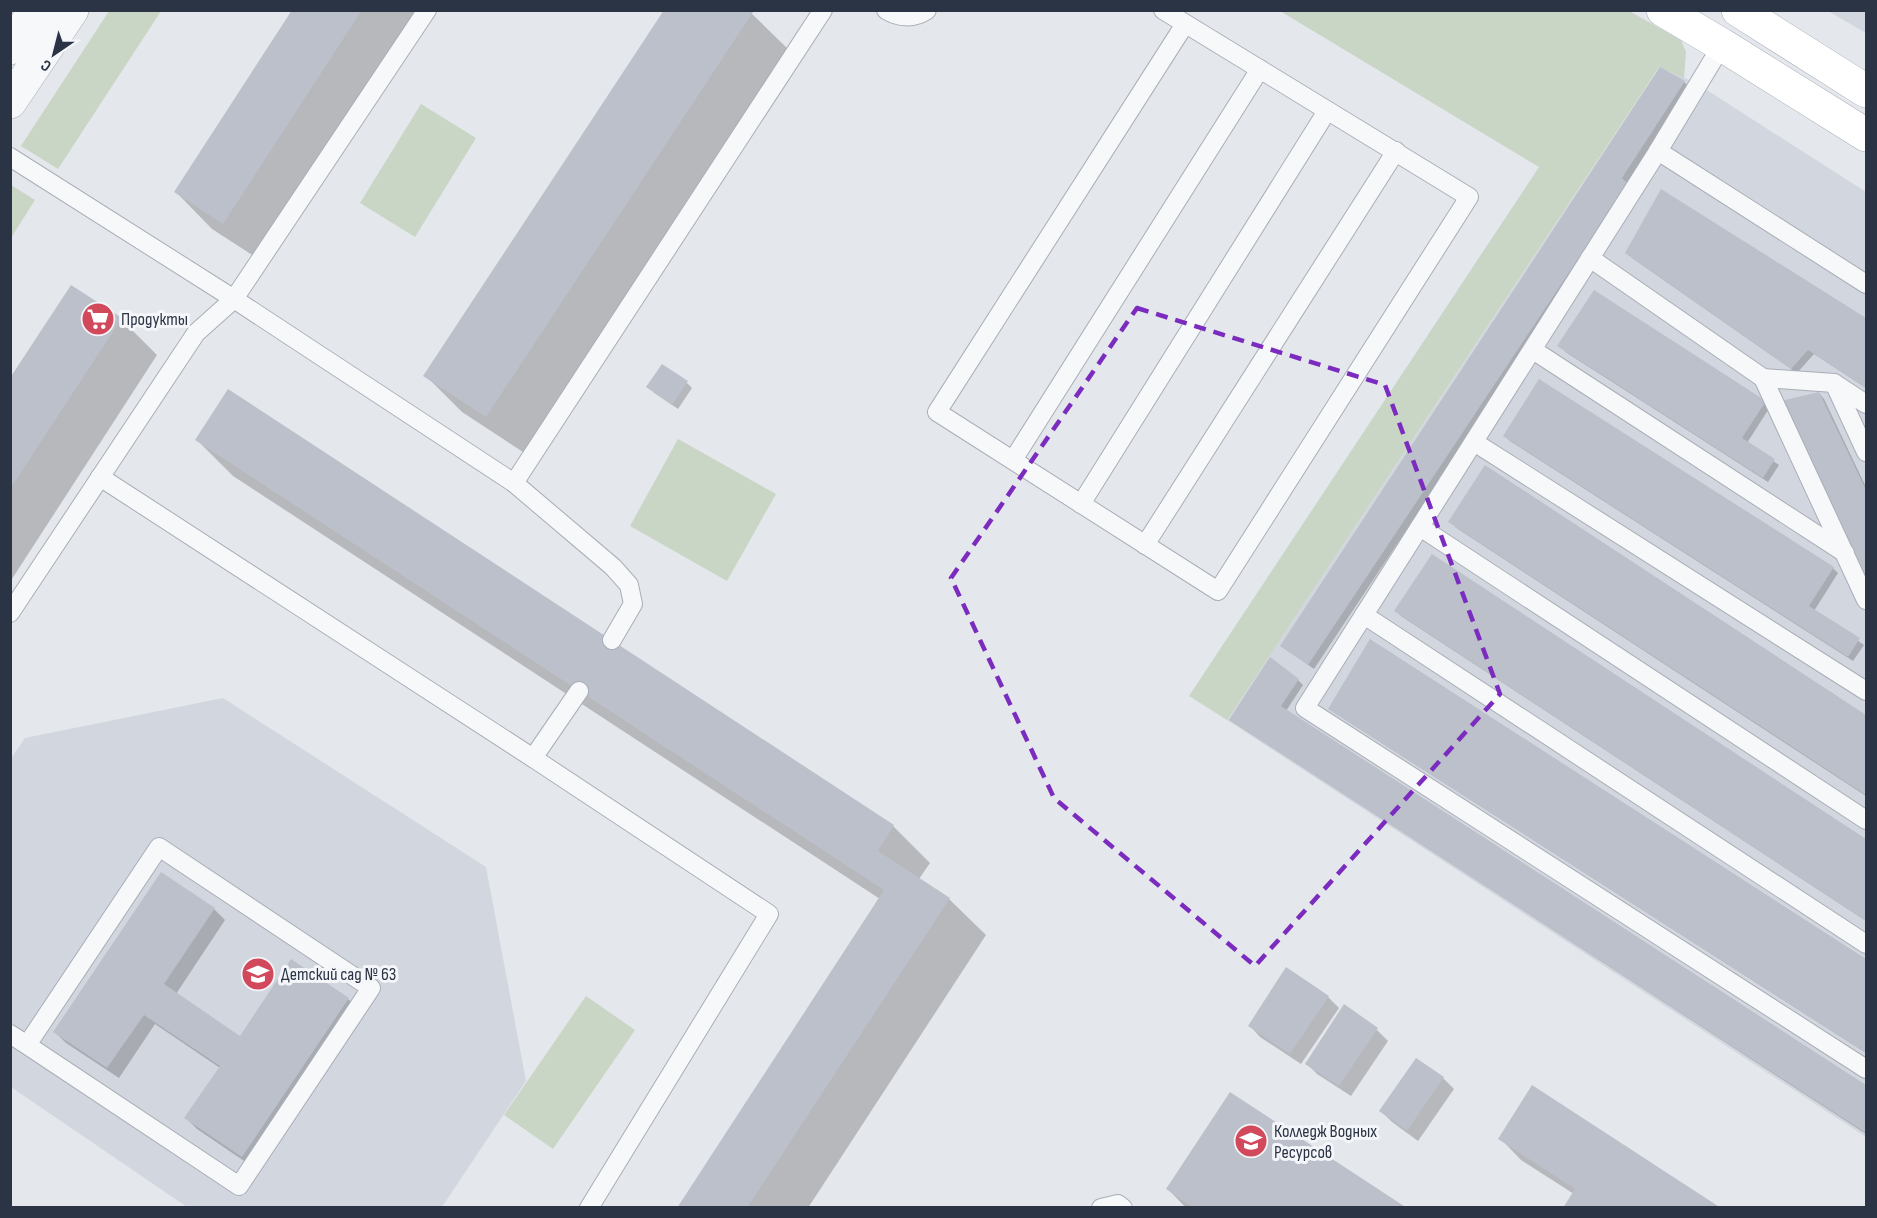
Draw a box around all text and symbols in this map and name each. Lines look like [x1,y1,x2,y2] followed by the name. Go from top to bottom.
[24,24,84,84] north arrow
[37,55,55,75] text: С
[80,301,116,337] supermarket icon: Продукты
[121,309,188,330] place label: Продукты
[240,956,276,992] school or university icon: Детский сад № 63
[281,964,396,985] place label: Детский сад № 63
[1274,1121,1377,1163] place label: Колледж Водных Ресурсов
[1233,1123,1269,1159] school or university icon: Колледж Водных Ресурсов

